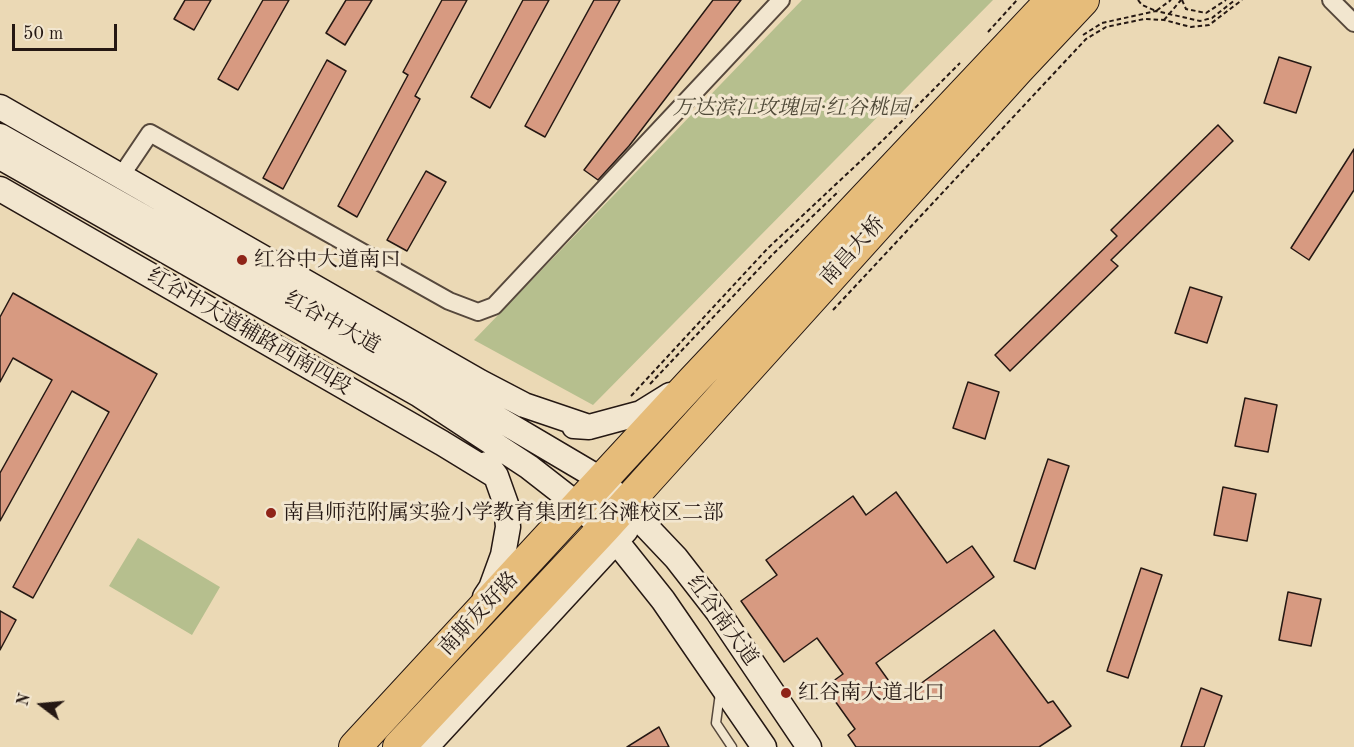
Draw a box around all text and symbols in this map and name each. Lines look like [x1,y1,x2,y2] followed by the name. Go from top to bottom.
[15,12,120,50] scale bar
[23,25,63,43] text: 50 m
[673,95,909,121] park label: 万达滨江玫瑰园·红谷桃园
[816,211,890,291] street label: 南昌大桥
[254,247,401,273] place label: 红谷中大道南口
[235,253,249,267] marker: 红谷中大道南口
[143,263,355,401] street label: 红谷中大道辅路西南四段
[280,287,384,359] street label: 红谷中大道
[283,500,724,526] place label: 南昌师范附属实验小学教育集团红谷滩校区二部
[264,506,278,520] marker: 南昌师范附属实验小学教育集团红谷滩校区二部
[434,567,524,661] street label: 南斯友好路
[681,571,763,671] street label: 红谷南大道
[12,675,72,735] north arrow
[798,680,945,706] place label: 红谷南大道北口
[779,686,793,700] marker: 红谷南大道北口
[15,692,34,708] text: N

